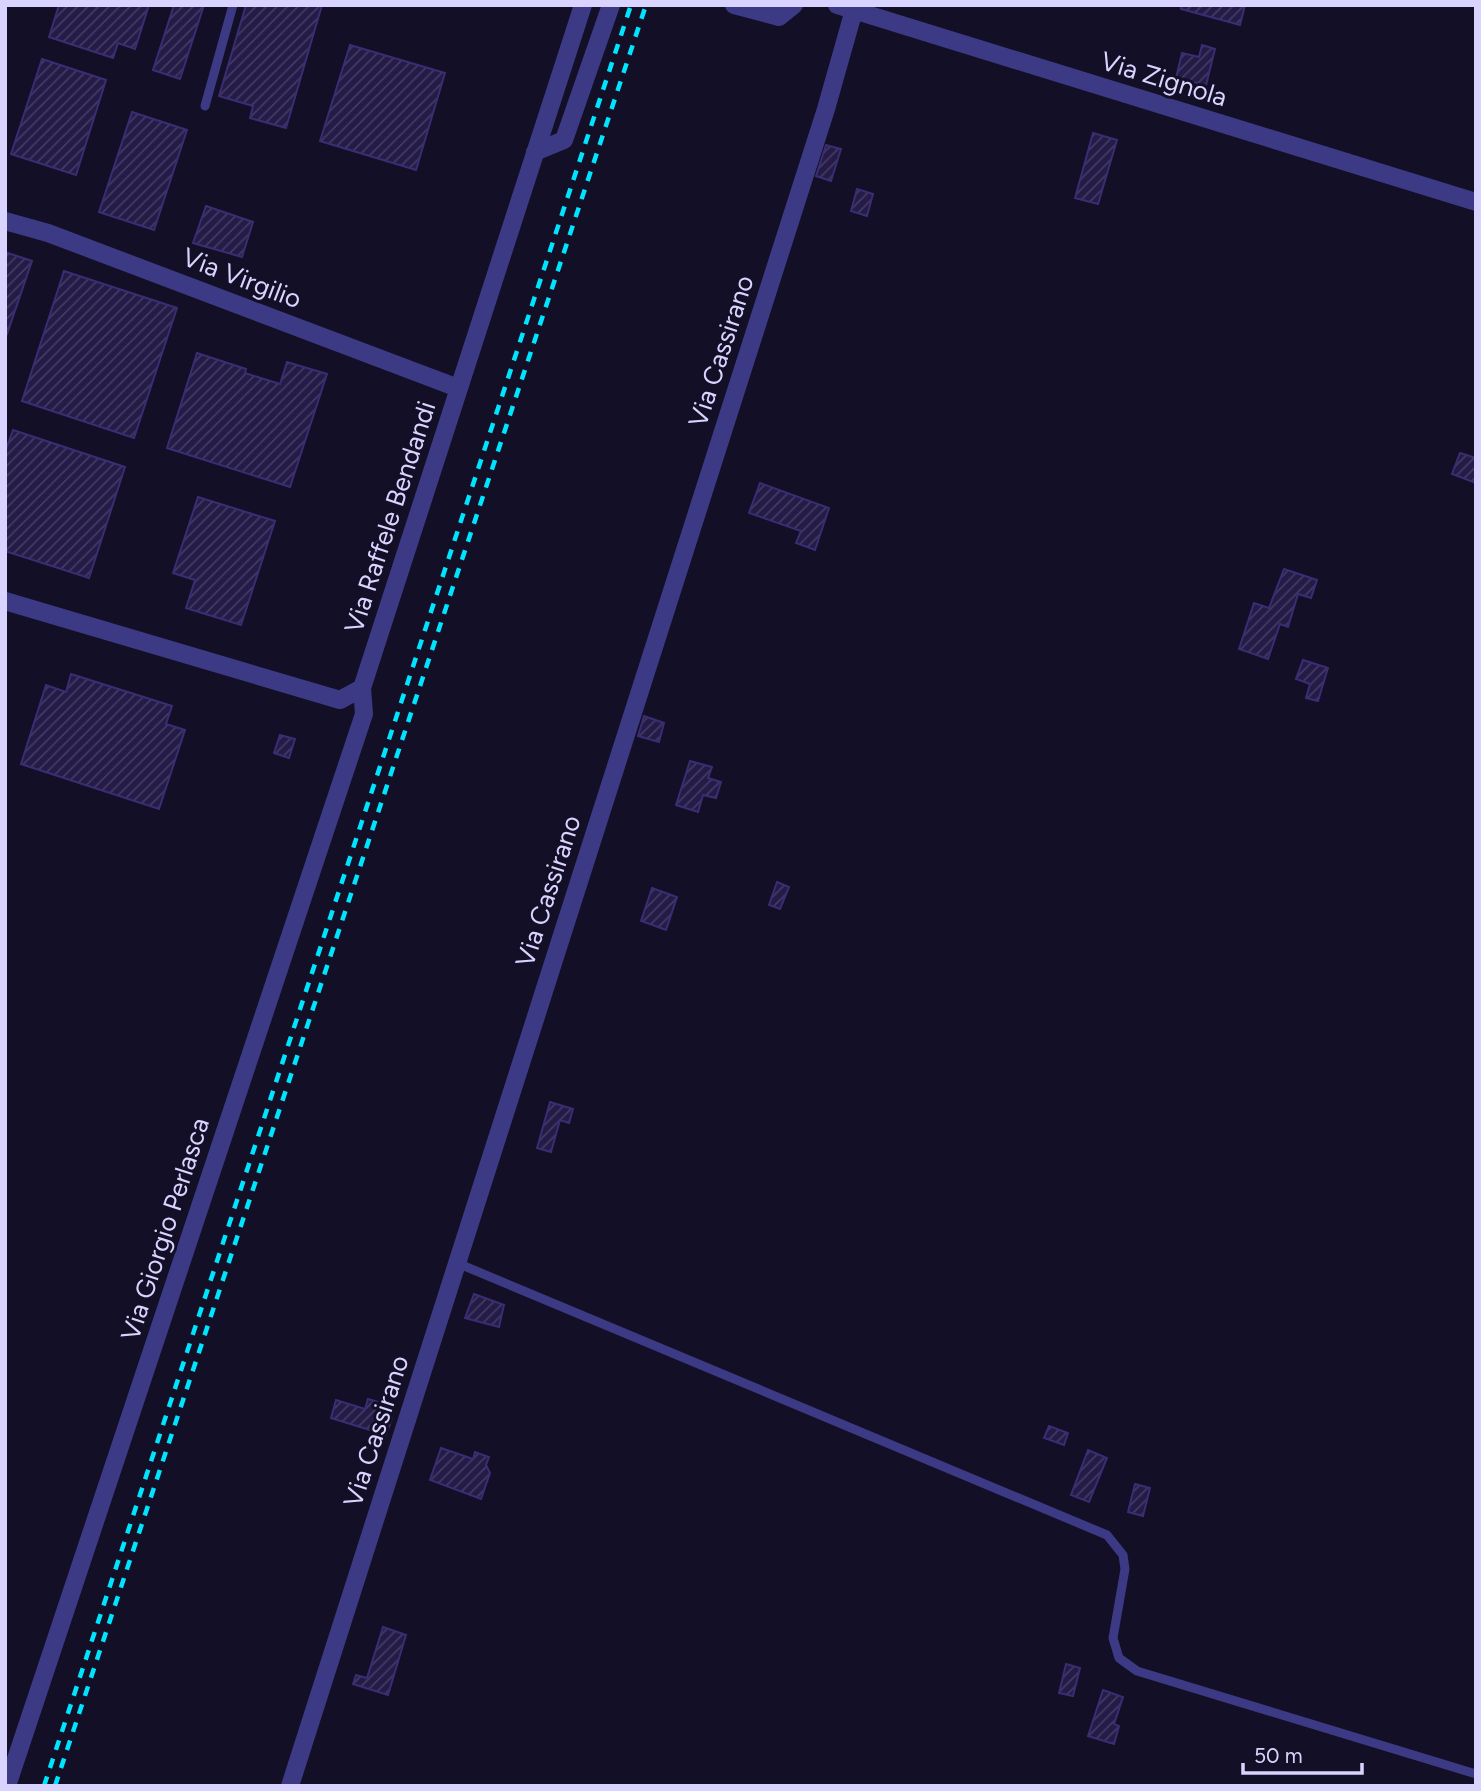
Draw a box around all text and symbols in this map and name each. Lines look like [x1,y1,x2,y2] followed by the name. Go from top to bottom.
[1097,45,1231,113] street label: Via Zignola
[178,241,306,315] street label: Via Virgilio
[681,271,761,431] street label: Via Cassirano
[337,397,443,637] street label: Via Raffele Bendandi
[508,811,588,971] street label: Via Cassirano
[114,1114,216,1344] street label: Via Giorgio Perlasca
[336,1351,416,1511] street label: Via Cassirano
[1243,1732,1362,1776] scale bar
[1254,1743,1303,1768] text: 50 m

